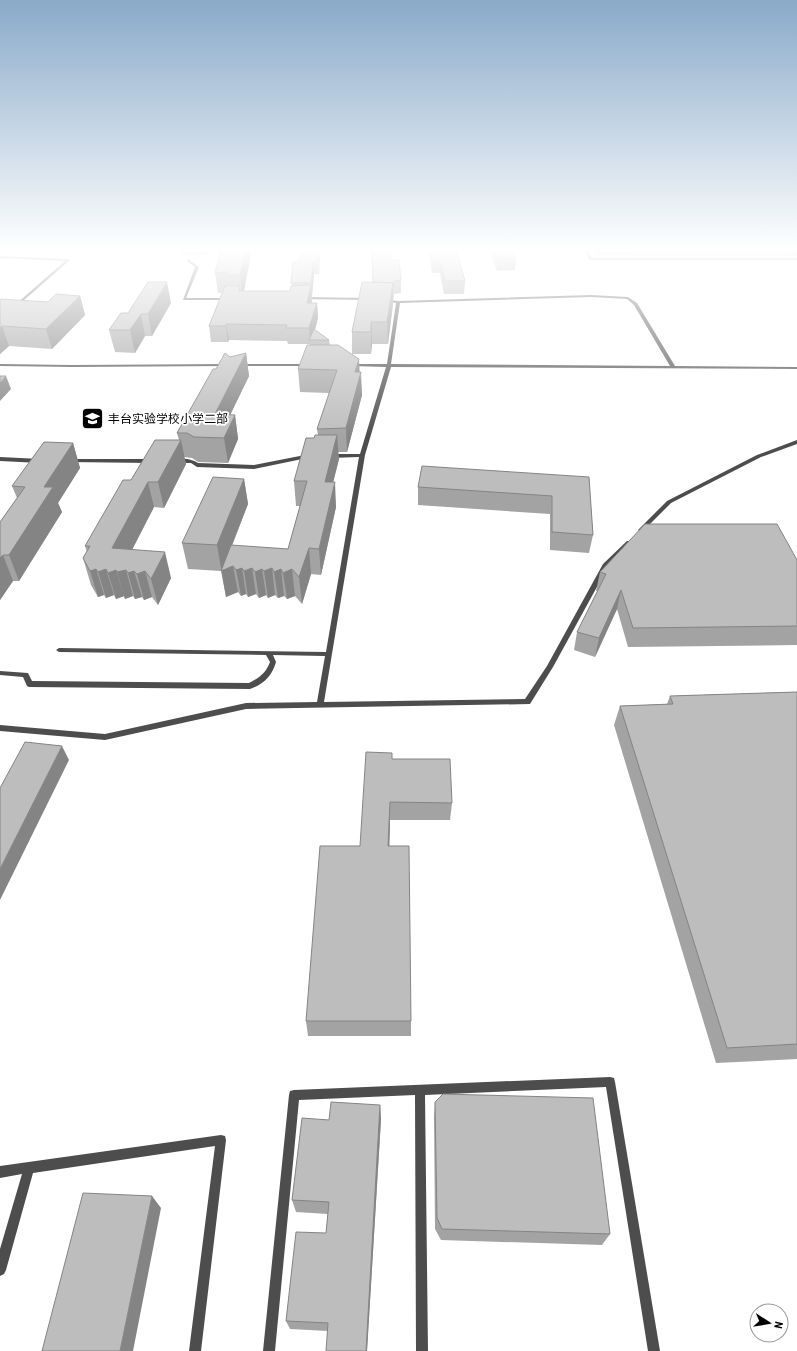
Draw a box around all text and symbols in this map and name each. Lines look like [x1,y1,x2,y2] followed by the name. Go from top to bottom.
[80,406,106,432] school or university icon: 丰台实验学校小学二部
[108,412,228,426] place label: 丰台实验学校小学二部
[749,1303,789,1343] north arrow
[771,1320,785,1330] text: N

